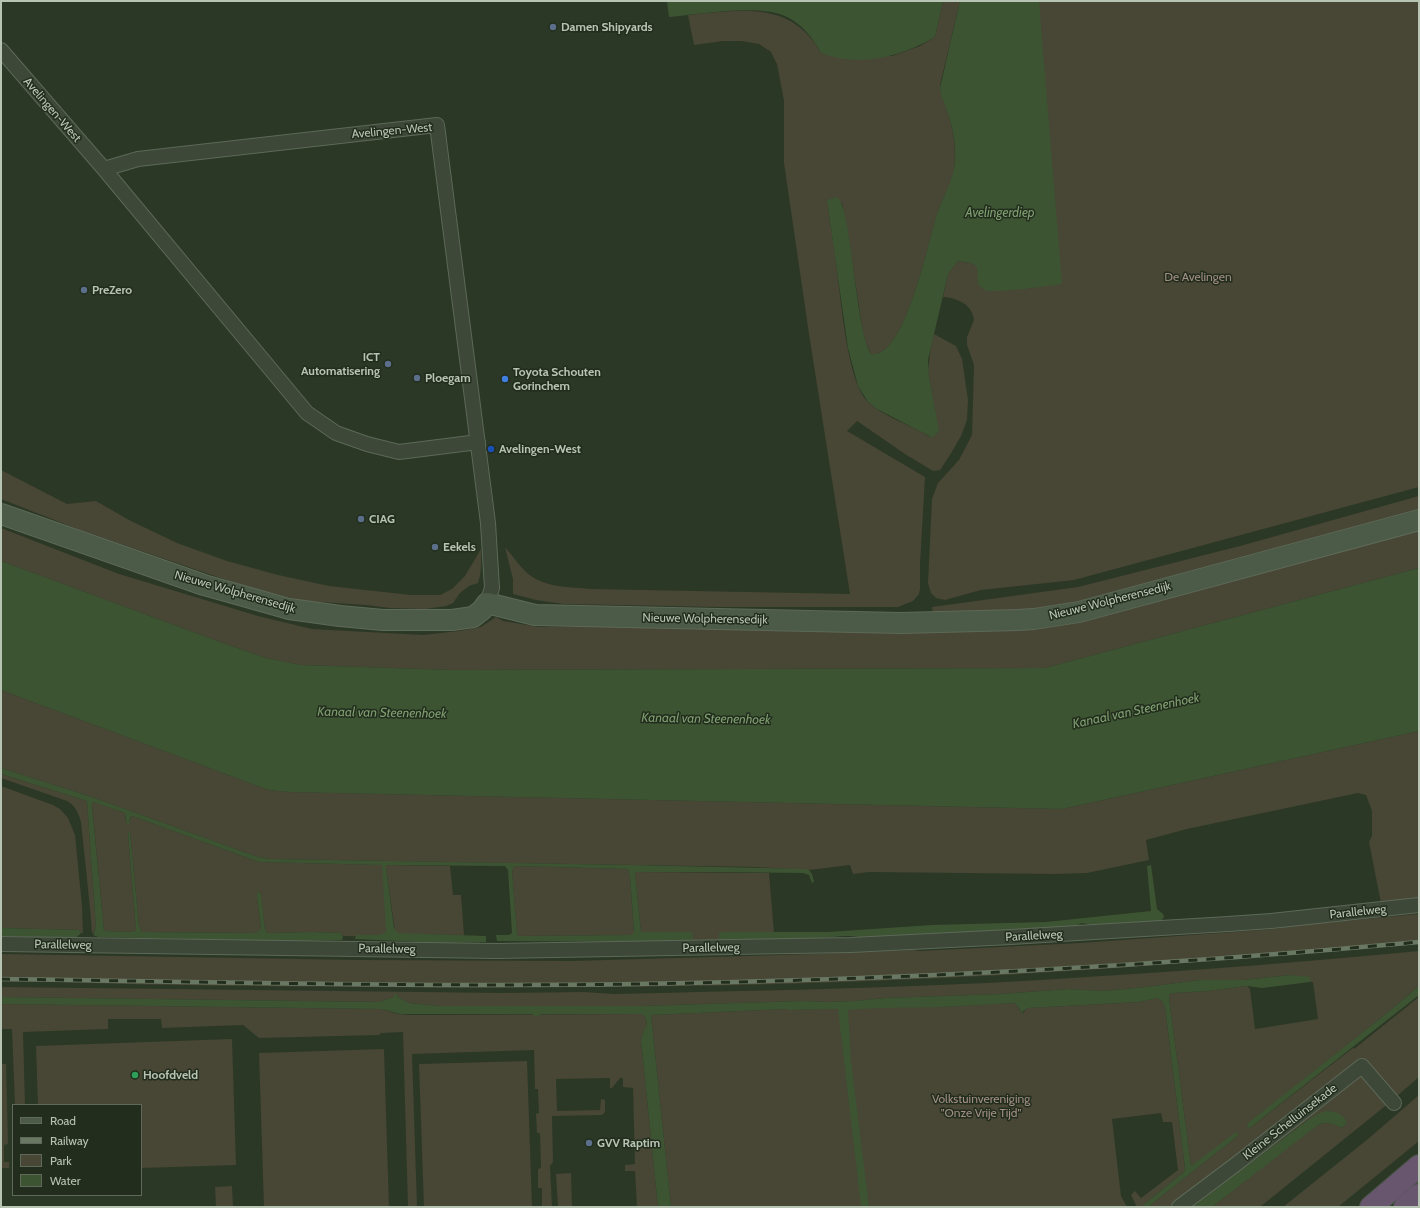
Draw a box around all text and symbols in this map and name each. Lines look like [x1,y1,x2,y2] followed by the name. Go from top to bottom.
[561,20,653,34] place label: Damen Shipyards
[548,22,558,32] marker: Damen Shipyards
[20,75,84,145] street label: Avelingen-West
[351,120,433,142] street label: Avelingen-West
[965,205,1035,221] water label: Avelingerdiep
[1164,270,1232,284] park label: De Avelingen
[92,283,132,297] place label: PreZero
[79,285,89,295] marker: PreZero
[301,350,380,378] place label: ICT Automatisering
[383,359,393,369] marker: ICT Automatisering
[513,365,601,393] place label: Toyota Schouten Gorinchem
[425,371,471,385] place label: Ploegam
[412,373,422,383] marker: Ploegam
[500,374,510,384] marker: Toyota Schouten Gorinchem
[499,442,581,456] place label: Avelingen-West
[486,444,496,454] marker: Avelingen-West
[369,512,395,526] place label: CIAG
[356,514,366,524] marker: CIAG
[443,540,476,554] place label: Eekels
[430,542,440,552] marker: Eekels
[173,568,297,616] street label: Nieuwe Wolpherensedijk
[1048,579,1172,623] street label: Nieuwe Wolpherensedijk
[642,611,768,627] street label: Nieuwe Wolpherensedijk
[1071,690,1201,732] water label: Kanaal van Steenenhoek
[317,704,447,722] water label: Kanaal van Steenenhoek
[641,710,771,728] water label: Kanaal van Steenenhoek
[1329,902,1387,922] street label: Parallelweg
[1005,927,1063,945] street label: Parallelweg
[34,937,92,953] street label: Parallelweg
[682,940,740,956] street label: Parallelweg
[358,941,416,957] street label: Parallelweg
[143,1068,198,1082] place label: Hoofdveld
[130,1070,140,1080] marker: Hoofdveld
[1240,1081,1340,1163] street label: Kleine Schelluinsekade
[932,1092,1030,1120] park label: Volkstuinvereniging "Onze Vrije Tijd"
[12,1104,142,1196] legend
[50,1113,76,1128] text: Road
[50,1133,88,1148] text: Railway
[597,1136,660,1150] place label: GVV Raptim
[584,1138,594,1148] marker: GVV Raptim
[50,1153,72,1168] text: Park
[50,1173,80,1188] text: Water

